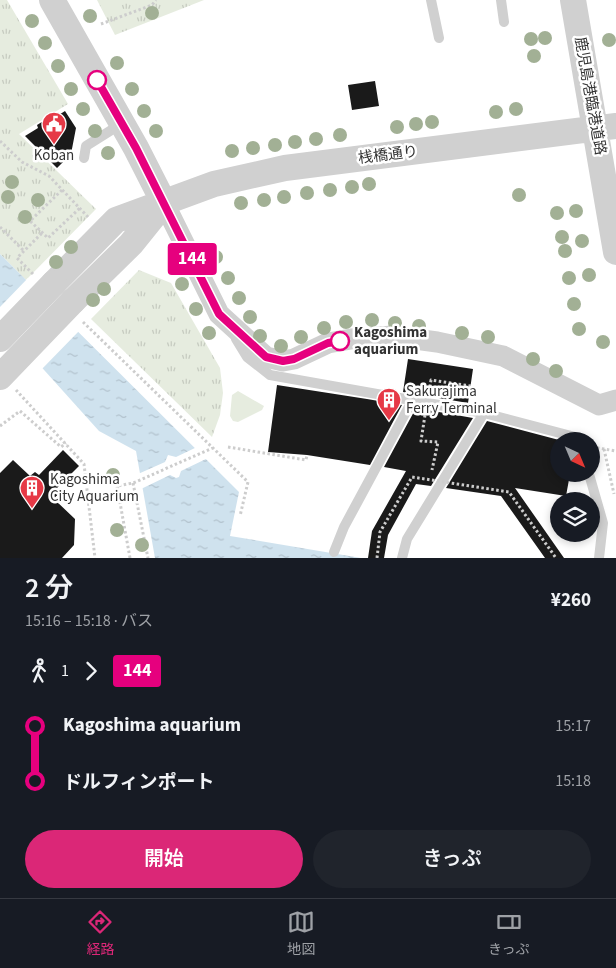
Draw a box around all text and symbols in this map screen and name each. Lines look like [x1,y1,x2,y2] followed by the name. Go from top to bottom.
[569,35,611,157] street label: 鹿児島港臨港道路
[87,70,107,90] unlabelled marker
[41,111,67,145] public building icon: Koban
[357,141,419,169] street label: 桟橋通り
[34,145,74,166] place label: Koban
[163,243,221,275] line badge: 144
[178,246,206,271] text: 144
[354,322,427,360] place label: Kagoshima aquarium
[330,331,350,351] marker: Kagoshima aquarium
[406,381,497,419] place label: Sakurajima Ferry Terminal
[376,387,402,421] building icon: Sakurajima Ferry Terminal
[550,432,600,482] north arrow
[550,432,600,542] map controls
[50,469,139,507] place label: Kagoshima City Aquarium
[19,475,45,509] building icon: Kagoshima City Aquarium
[550,492,600,542] button: layers
[25,568,73,608] text: 2 分
[551,587,591,614] text: ¥260
[25,610,153,632] text: 15:16 – 15:18 · バス
[25,657,53,685] icon: walk
[77,657,105,685] icon: forward
[123,658,151,683] text: 144
[61,660,69,682] text: 1
[63,712,241,739] text: Kagoshima aquarium
[555,715,591,737] text: 15:17
[63,769,215,796] text: ドルフィンポート
[555,770,591,792] text: 15:18
[25,830,303,888] button: 開始
[313,830,591,888] button: きっぷ
[86,908,114,960] tab: 経路
[287,908,315,960] tab: 地図
[488,908,530,960] tab: きっぷ

